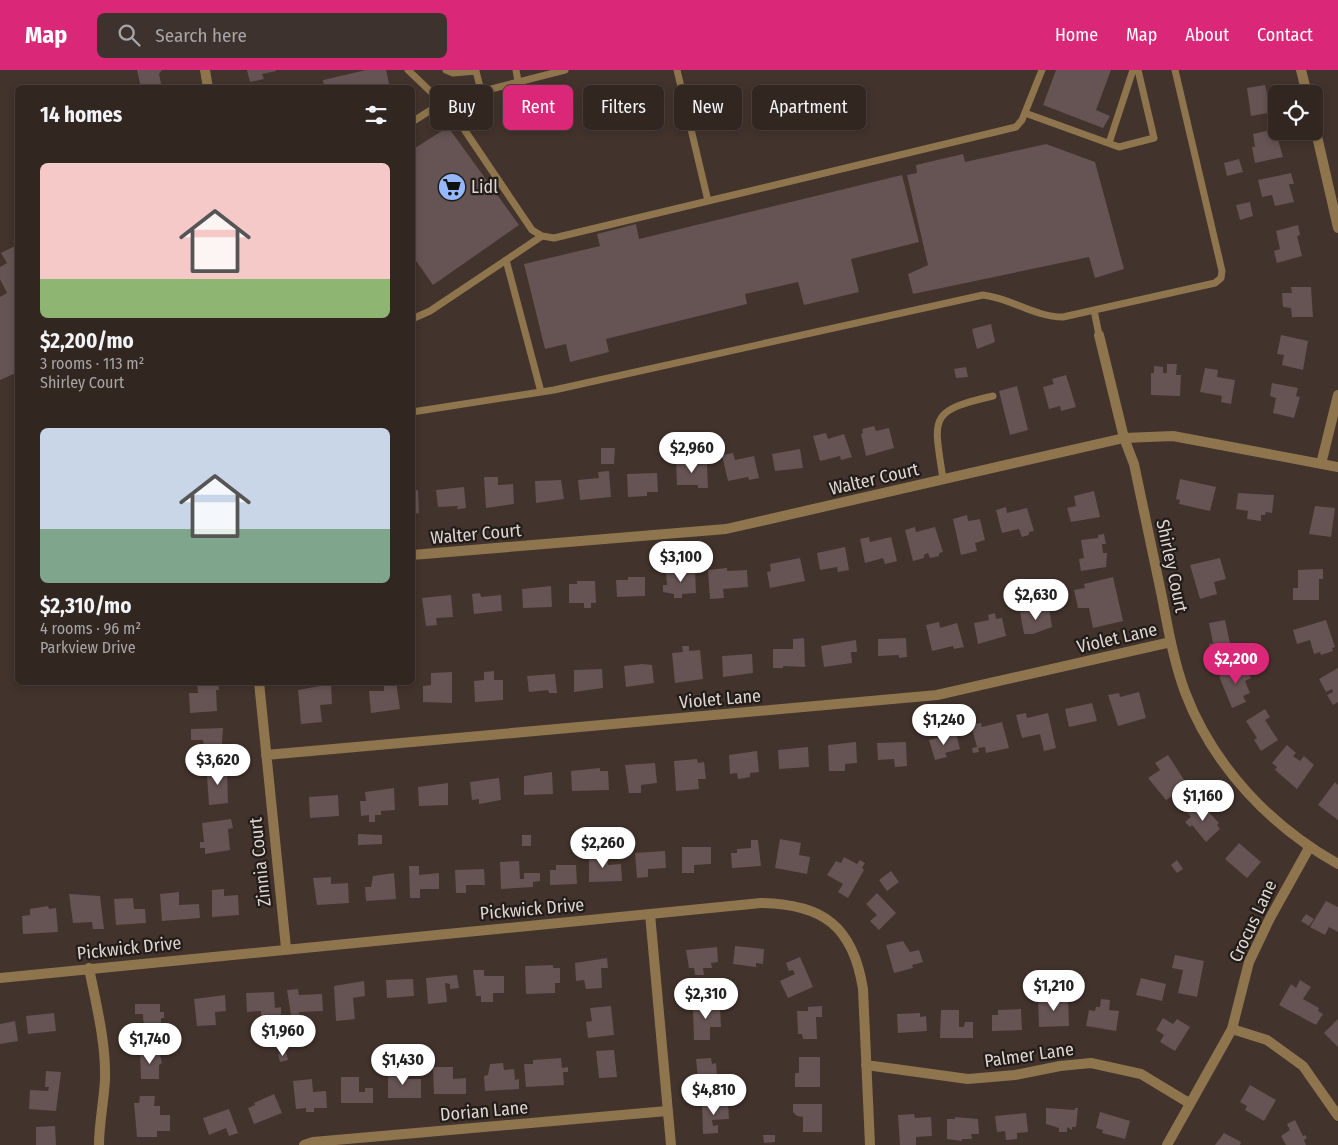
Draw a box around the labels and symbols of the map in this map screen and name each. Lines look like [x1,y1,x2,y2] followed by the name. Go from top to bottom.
[437,172,467,202] supermarket icon: Lidl
[471,176,498,198] place label: Lidl
[651,432,733,474] pin: $2,960
[827,458,921,500] street label: Walter Court
[1151,517,1193,615] street label: Shirley Court
[430,519,522,549] street label: Walter Court
[640,540,722,583] pin: $3,100
[995,578,1077,621] pin: $2,630
[1075,618,1159,658] street label: Violet Lane
[1195,642,1277,685] pin: $2,200
[678,684,762,714] street label: Violet Lane
[903,704,985,746] pin: $1,240
[177,744,259,786] pin: $3,620
[1162,780,1244,822] pin: $1,160
[244,816,276,908] street label: Zinnia Court
[562,826,644,869] pin: $2,260
[1224,876,1282,966] street label: Crocus Lane
[479,893,585,925] street label: Pickwick Drive
[76,932,182,964] street label: Pickwick Drive
[1013,970,1095,1012] pin: $1,210
[665,978,747,1020] pin: $2,310
[242,1014,324,1057] pin: $1,960
[109,1022,191,1065] pin: $1,740
[983,1038,1075,1072] street label: Palmer Lane
[362,1044,444,1086] pin: $1,430
[673,1074,755,1116] pin: $4,810
[439,1096,529,1126] street label: Dorian Lane

